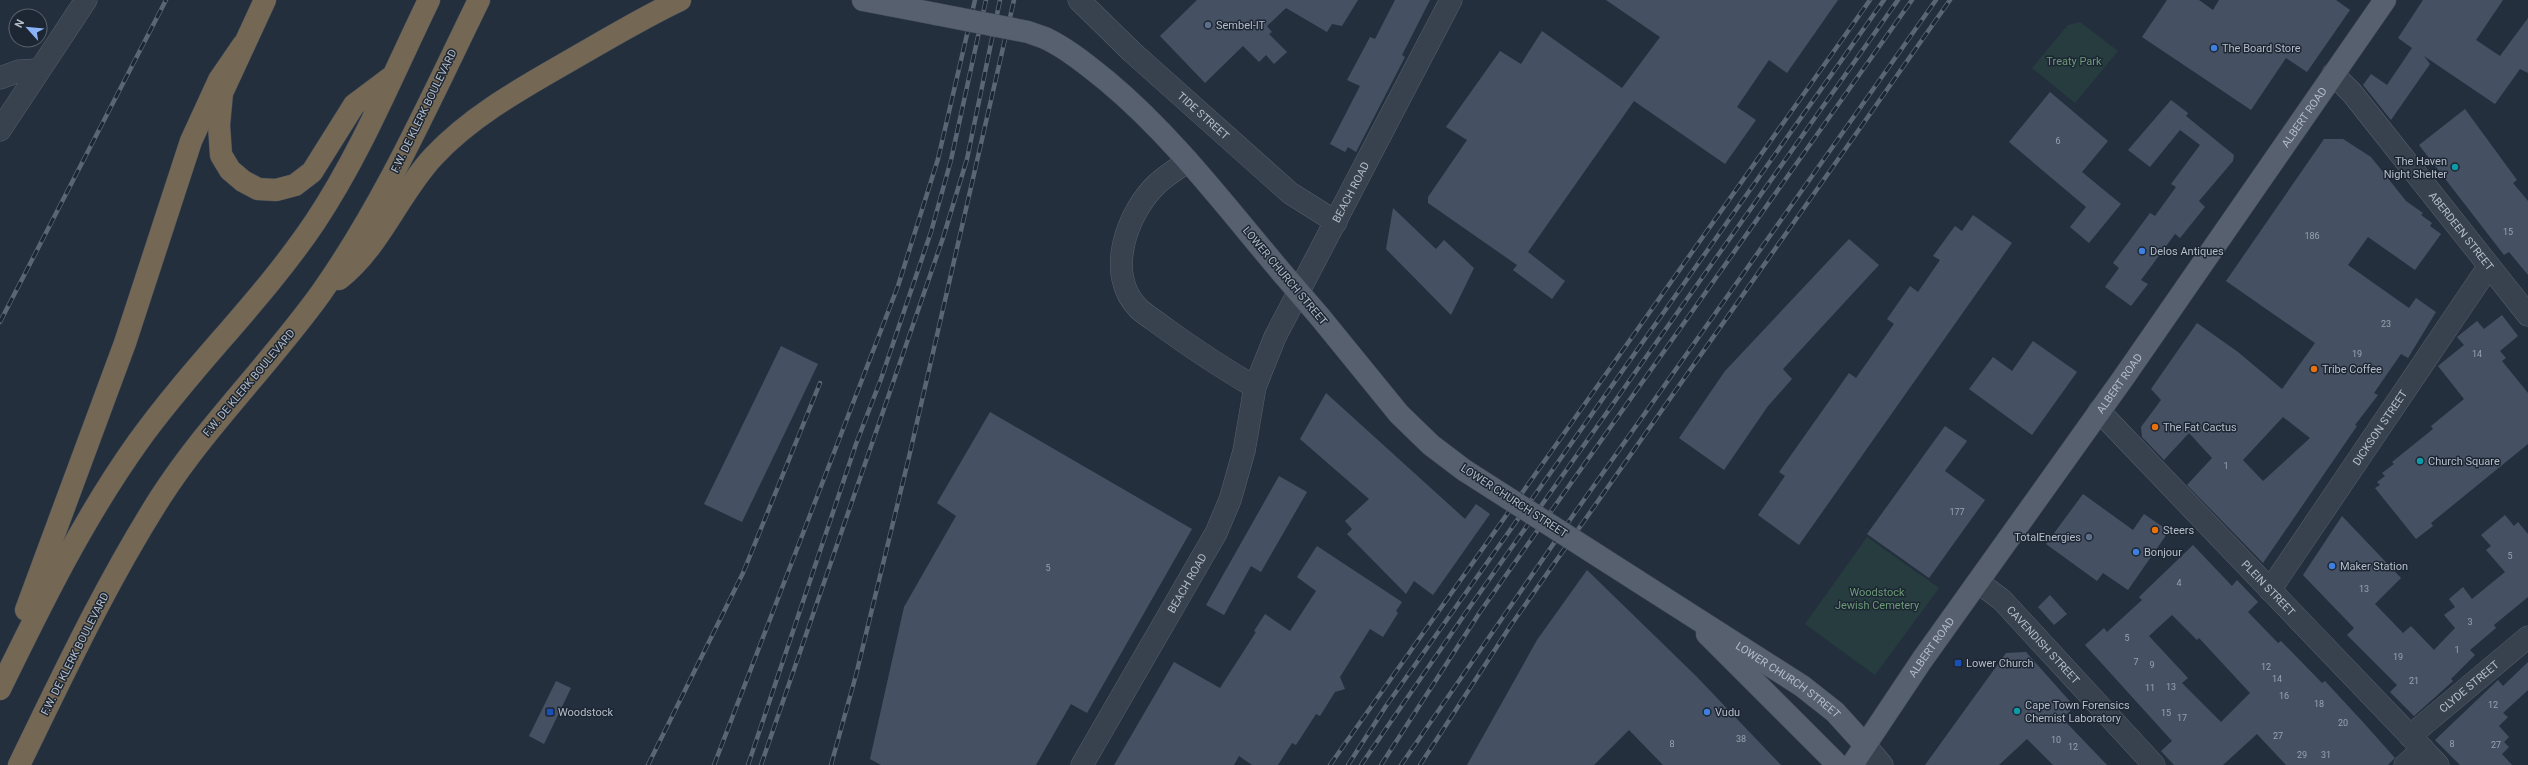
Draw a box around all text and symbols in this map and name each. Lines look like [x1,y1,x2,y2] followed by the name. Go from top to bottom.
[8,8,48,48] north arrow
[12,17,27,30] text: N
[1216,19,1266,32] place label: Sembel-IT
[1203,20,1213,30] marker: Sembel-IT
[2222,42,2301,55] place label: The Board Store
[2209,43,2219,53] marker: The Board Store
[388,47,460,175] street label: F.W. DE KLERK BOULEVARD
[2046,55,2102,68] park label: Treaty Park
[2279,84,2329,150] street label: ALBERT ROAD
[1175,89,1232,142] street label: TIDE STREET
[2055,136,2061,146] house number: 6
[2384,155,2447,181] place label: The Haven Night Shelter
[1329,160,1372,225] street label: BEACH ROAD
[2450,162,2460,172] marker: The Haven Night Shelter
[2426,189,2497,273] street label: ABERDEEN STREET
[1240,224,1330,328] street label: LOWER CHURCH STREET
[2503,227,2513,237] house number: 15
[2304,231,2320,241] house number: 186
[2150,245,2224,258] place label: Delos Antiques
[2137,246,2147,256] marker: Delos Antiques
[2381,319,2391,329] house number: 23
[200,327,298,439] street label: F.W. DE KLERK BOULEVARD
[2352,349,2362,359] house number: 19
[2472,349,2482,359] house number: 14
[2094,351,2145,416] street label: ALBERT ROAD
[2322,363,2382,376] place label: Tribe Coffee
[2309,364,2319,374] marker: Tribe Coffee
[2350,387,2410,468] street label: DICKSON STREET
[2163,421,2237,434] place label: The Fat Cactus
[2150,422,2160,432] marker: The Fat Cactus
[2428,455,2500,468] place label: Church Square
[2415,456,2425,466] marker: Church Square
[2223,461,2229,471] house number: 1
[1458,462,1570,541] street label: LOWER CHURCH STREET
[1949,507,1965,517] house number: 177
[2163,524,2195,537] place label: Steers
[2150,525,2160,535] marker: Steers
[2014,531,2081,544] place label: TotalEnergies
[2084,532,2094,542] marker: TotalEnergies
[2144,546,2182,559] place label: Bonjour
[2131,547,2141,557] marker: Bonjour
[1165,551,1209,615] street label: BEACH ROAD
[2507,551,2513,561] house number: 5
[2239,558,2298,619] street label: PLEIN STREET
[2340,560,2408,573] place label: Maker Station
[2327,561,2337,571] marker: Maker Station
[1045,563,1051,573] house number: 5
[2176,578,2182,588] house number: 4
[2359,584,2369,594] house number: 13
[1835,586,1920,612] park label: Woodstock Jewish Cemetery
[38,591,112,717] street label: F.W. DE KLERK BOULEVARD
[2004,603,2083,687] street label: CAVENDISH STREET
[1906,615,1957,680] street label: ALBERT ROAD
[2467,617,2473,627] house number: 3
[2124,633,2130,643] house number: 5
[1733,639,1844,721] street label: LOWER CHURCH STREET
[2454,645,2460,655] house number: 1
[2393,652,2403,662] house number: 19
[1966,657,2033,670] place label: Lower Church
[2133,657,2139,667] house number: 7
[1953,658,1963,668] marker: Lower Church
[2437,658,2502,715] street label: CLYDE STREET
[2149,660,2155,670] house number: 9
[2261,662,2271,672] house number: 12
[2272,674,2282,684] house number: 14
[2409,676,2419,686] house number: 21
[2166,682,2176,692] house number: 13
[2145,683,2155,693] house number: 11
[2279,691,2289,701] house number: 16
[2025,699,2130,725] place label: Cape Town Forensics Chemist Laboratory
[2314,699,2324,709] house number: 18
[2488,700,2498,710] house number: 12
[558,706,614,719] place label: Woodstock
[1715,706,1740,719] place label: Vudu
[2012,706,2022,716] marker: Cape Town Forensics Chemist Laboratory
[545,707,555,717] marker: Woodstock
[1702,707,1712,717] marker: Vudu
[2161,708,2171,718] house number: 15
[2177,713,2187,723] house number: 17
[2338,718,2348,728] house number: 20
[2273,731,2283,741] house number: 27
[1736,734,1746,744] house number: 38
[2051,735,2061,745] house number: 10
[1669,739,1675,749] house number: 8
[2449,739,2455,749] house number: 8
[2491,740,2501,750] house number: 27
[2068,742,2078,752] house number: 12
[2297,750,2307,760] house number: 29
[2321,750,2331,760] house number: 31

